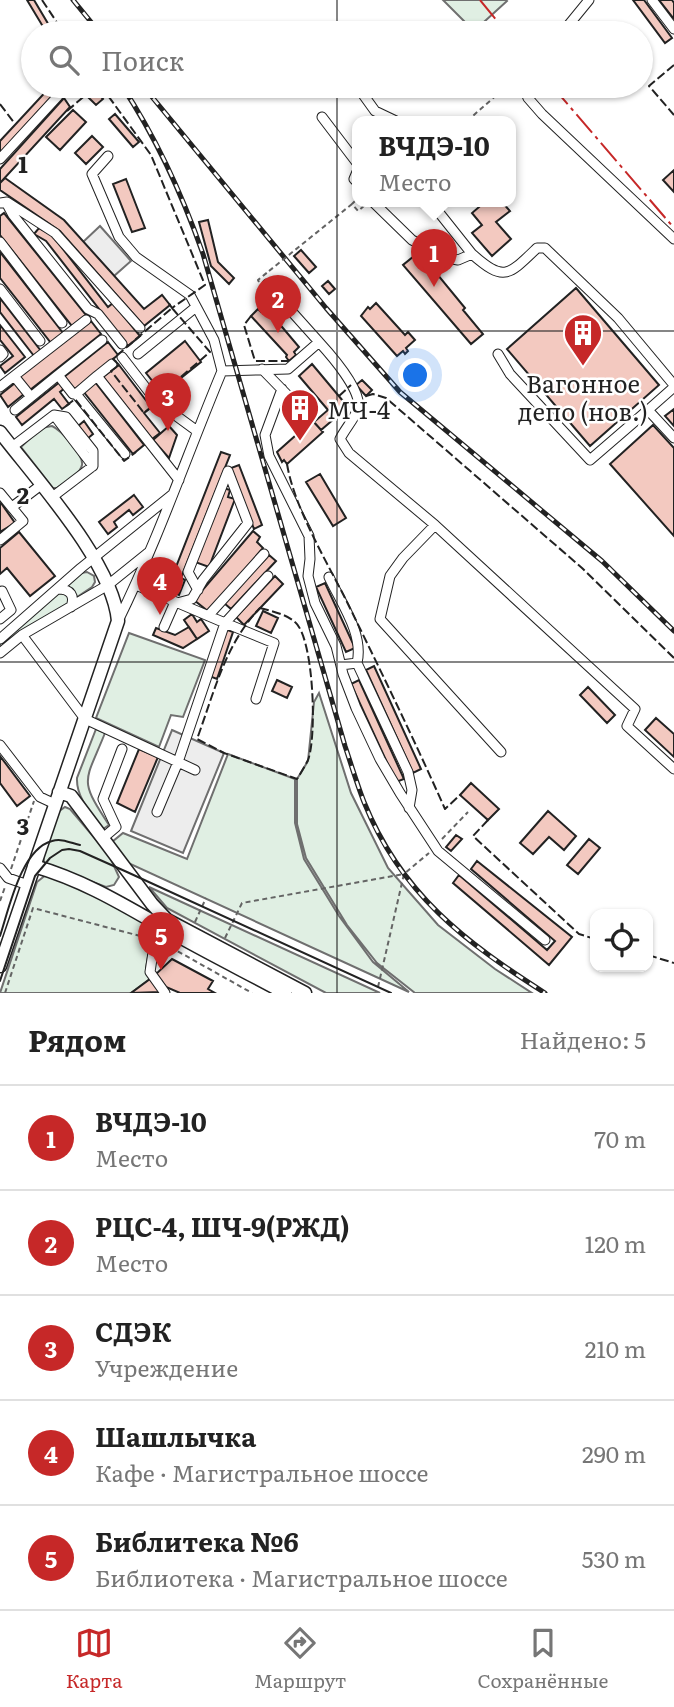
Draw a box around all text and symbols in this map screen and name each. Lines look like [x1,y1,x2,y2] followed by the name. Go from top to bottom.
[21,21,653,98] search box
[101,40,184,79] text: Поиск
[45,41,83,79] icon: search
[352,116,516,207] popup
[378,125,490,164] text: ВЧДЭ-10
[18,146,28,180] text: 1
[378,164,451,198] text: Место
[411,229,457,287] pin: 1
[255,275,301,333] pin: 2
[562,312,604,367] building icon: Вагонное депо (нов.)
[398,358,432,392] your location
[518,365,648,428] place label: Вагонное депо (нов.)
[145,373,191,431] pin: 3
[279,387,321,442] building icon: МЧ-4
[327,391,390,426] place label: МЧ-4
[17,477,29,511] text: 2
[137,557,183,615] pin: 4
[17,808,29,842] text: 3
[590,909,653,972] map controls
[590,909,653,972] button: locate
[138,912,184,970] pin: 5
[28,1017,126,1061] text: Рядом
[520,1022,646,1056] text: Найдено: 5
[95,1101,207,1140] text: ВЧДЭ-10
[46,1121,56,1155] text: 1
[594,1121,646,1155] text: 70 m
[95,1140,168,1174] text: Место
[95,1206,350,1245] text: РЦС-4, ШЧ-9(РЖД)
[45,1226,57,1260] text: 2
[585,1226,646,1260] text: 120 m
[95,1245,168,1279] text: Место
[95,1311,172,1350] text: СДЭК
[45,1331,57,1365] text: 3
[585,1331,646,1365] text: 210 m
[95,1350,238,1384] text: Учреждение
[95,1416,256,1455] text: Шашлычка
[44,1436,58,1470] text: 4
[582,1436,646,1470] text: 290 m
[95,1455,428,1489] text: Кафе · Магистральное шоссе
[95,1521,299,1560] text: Библитека №6
[45,1541,57,1575] text: 5
[582,1541,646,1575] text: 530 m
[95,1560,508,1594] text: Библиотека · Магистральное шоссе
[66,1624,123,1694] tab: Карта
[254,1624,346,1694] tab: Маршрут
[478,1624,608,1694] tab: Сохранённые

